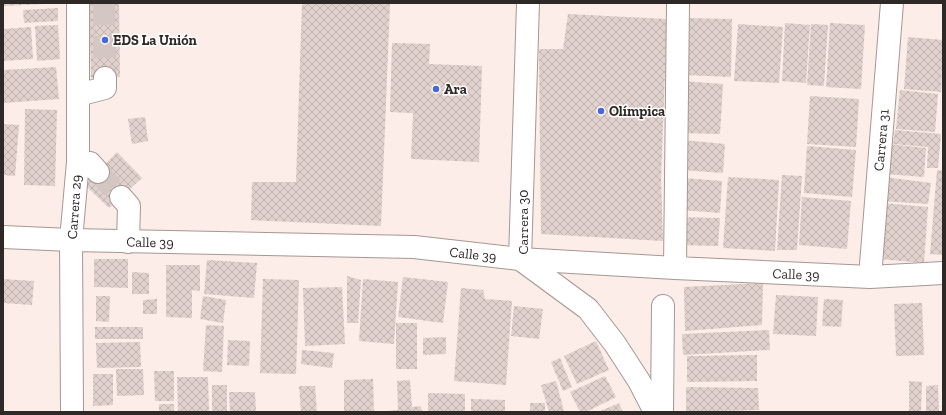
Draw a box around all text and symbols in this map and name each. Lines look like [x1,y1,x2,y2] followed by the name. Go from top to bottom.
[113,32,197,49] place label: EDS La Unión
[100,35,110,45] marker: EDS La Unión
[444,81,467,98] place label: Ara
[431,84,441,94] marker: Ara
[609,103,665,120] place label: Olímpica
[596,106,606,116] marker: Olímpica
[870,108,893,172] street label: Carrera 31
[64,174,85,240] street label: Carrera 29
[515,190,532,254] street label: Carrera 30
[126,234,174,251] street label: Calle 39
[449,244,497,265] street label: Calle 39
[772,265,820,284] street label: Calle 39

